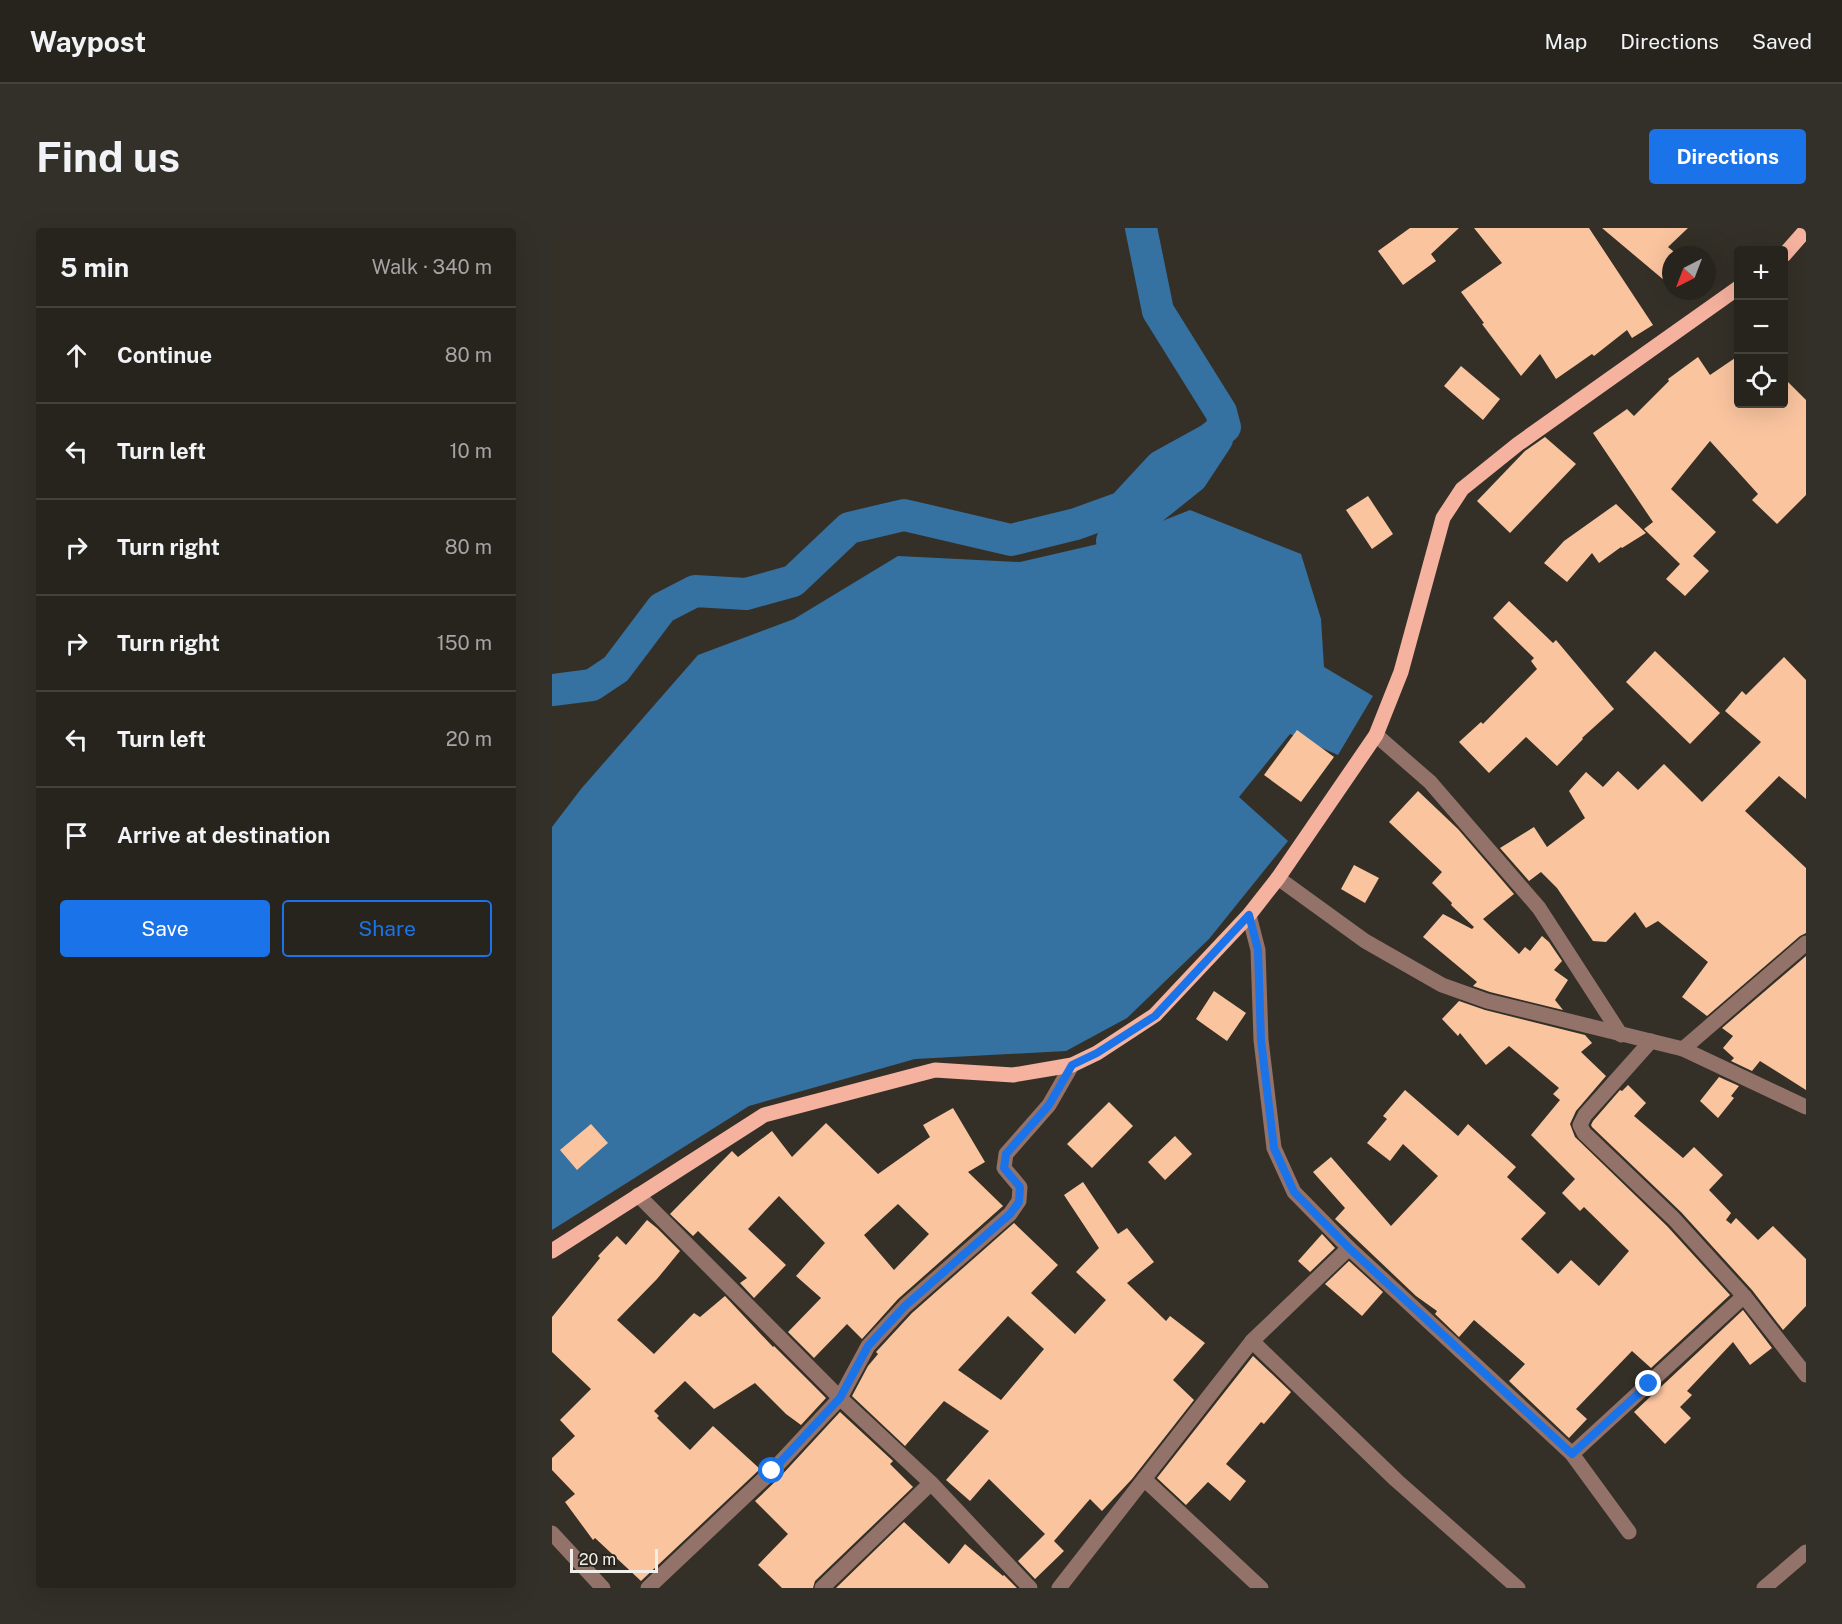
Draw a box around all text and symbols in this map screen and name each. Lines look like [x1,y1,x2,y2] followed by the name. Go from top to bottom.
[30,25,146,58] text: Waypost
[1545,29,1587,54] text: Map
[1620,29,1719,54] text: Directions
[1752,29,1812,54] text: Saved
[1649,129,1806,184] button: Directions
[36,132,180,181] text: Find us
[1662,246,1716,300] north arrow
[1734,246,1788,408] map controls
[1734,246,1788,300] button: +
[60,252,129,283] text: 5 min
[372,255,492,279] text: Walk · 340 m
[1734,300,1788,354] button: −
[60,339,93,372] icon: ahead
[117,342,212,368] text: Continue
[445,343,492,367] text: 80 m
[1734,354,1788,408] button: locate
[60,435,93,468] icon: left
[117,438,206,464] text: Turn left
[449,439,492,463] text: 10 m
[60,531,93,564] icon: right
[117,534,220,560] text: Turn right
[445,535,492,559] text: 80 m
[60,627,93,660] icon: right
[117,630,220,656] text: Turn right
[437,631,492,655] text: 150 m
[60,723,93,756] icon: left
[117,726,206,752] text: Turn left
[446,727,492,751] text: 20 m
[60,819,93,852] icon: arrive
[117,822,330,848] text: Arrive at destination
[60,900,270,957] button: Save
[282,900,492,957] button: Share
[1635,1370,1661,1396] route end
[758,1457,784,1483] route start
[570,1546,658,1574] scale bar
[579,1550,616,1569] text: 20 m

